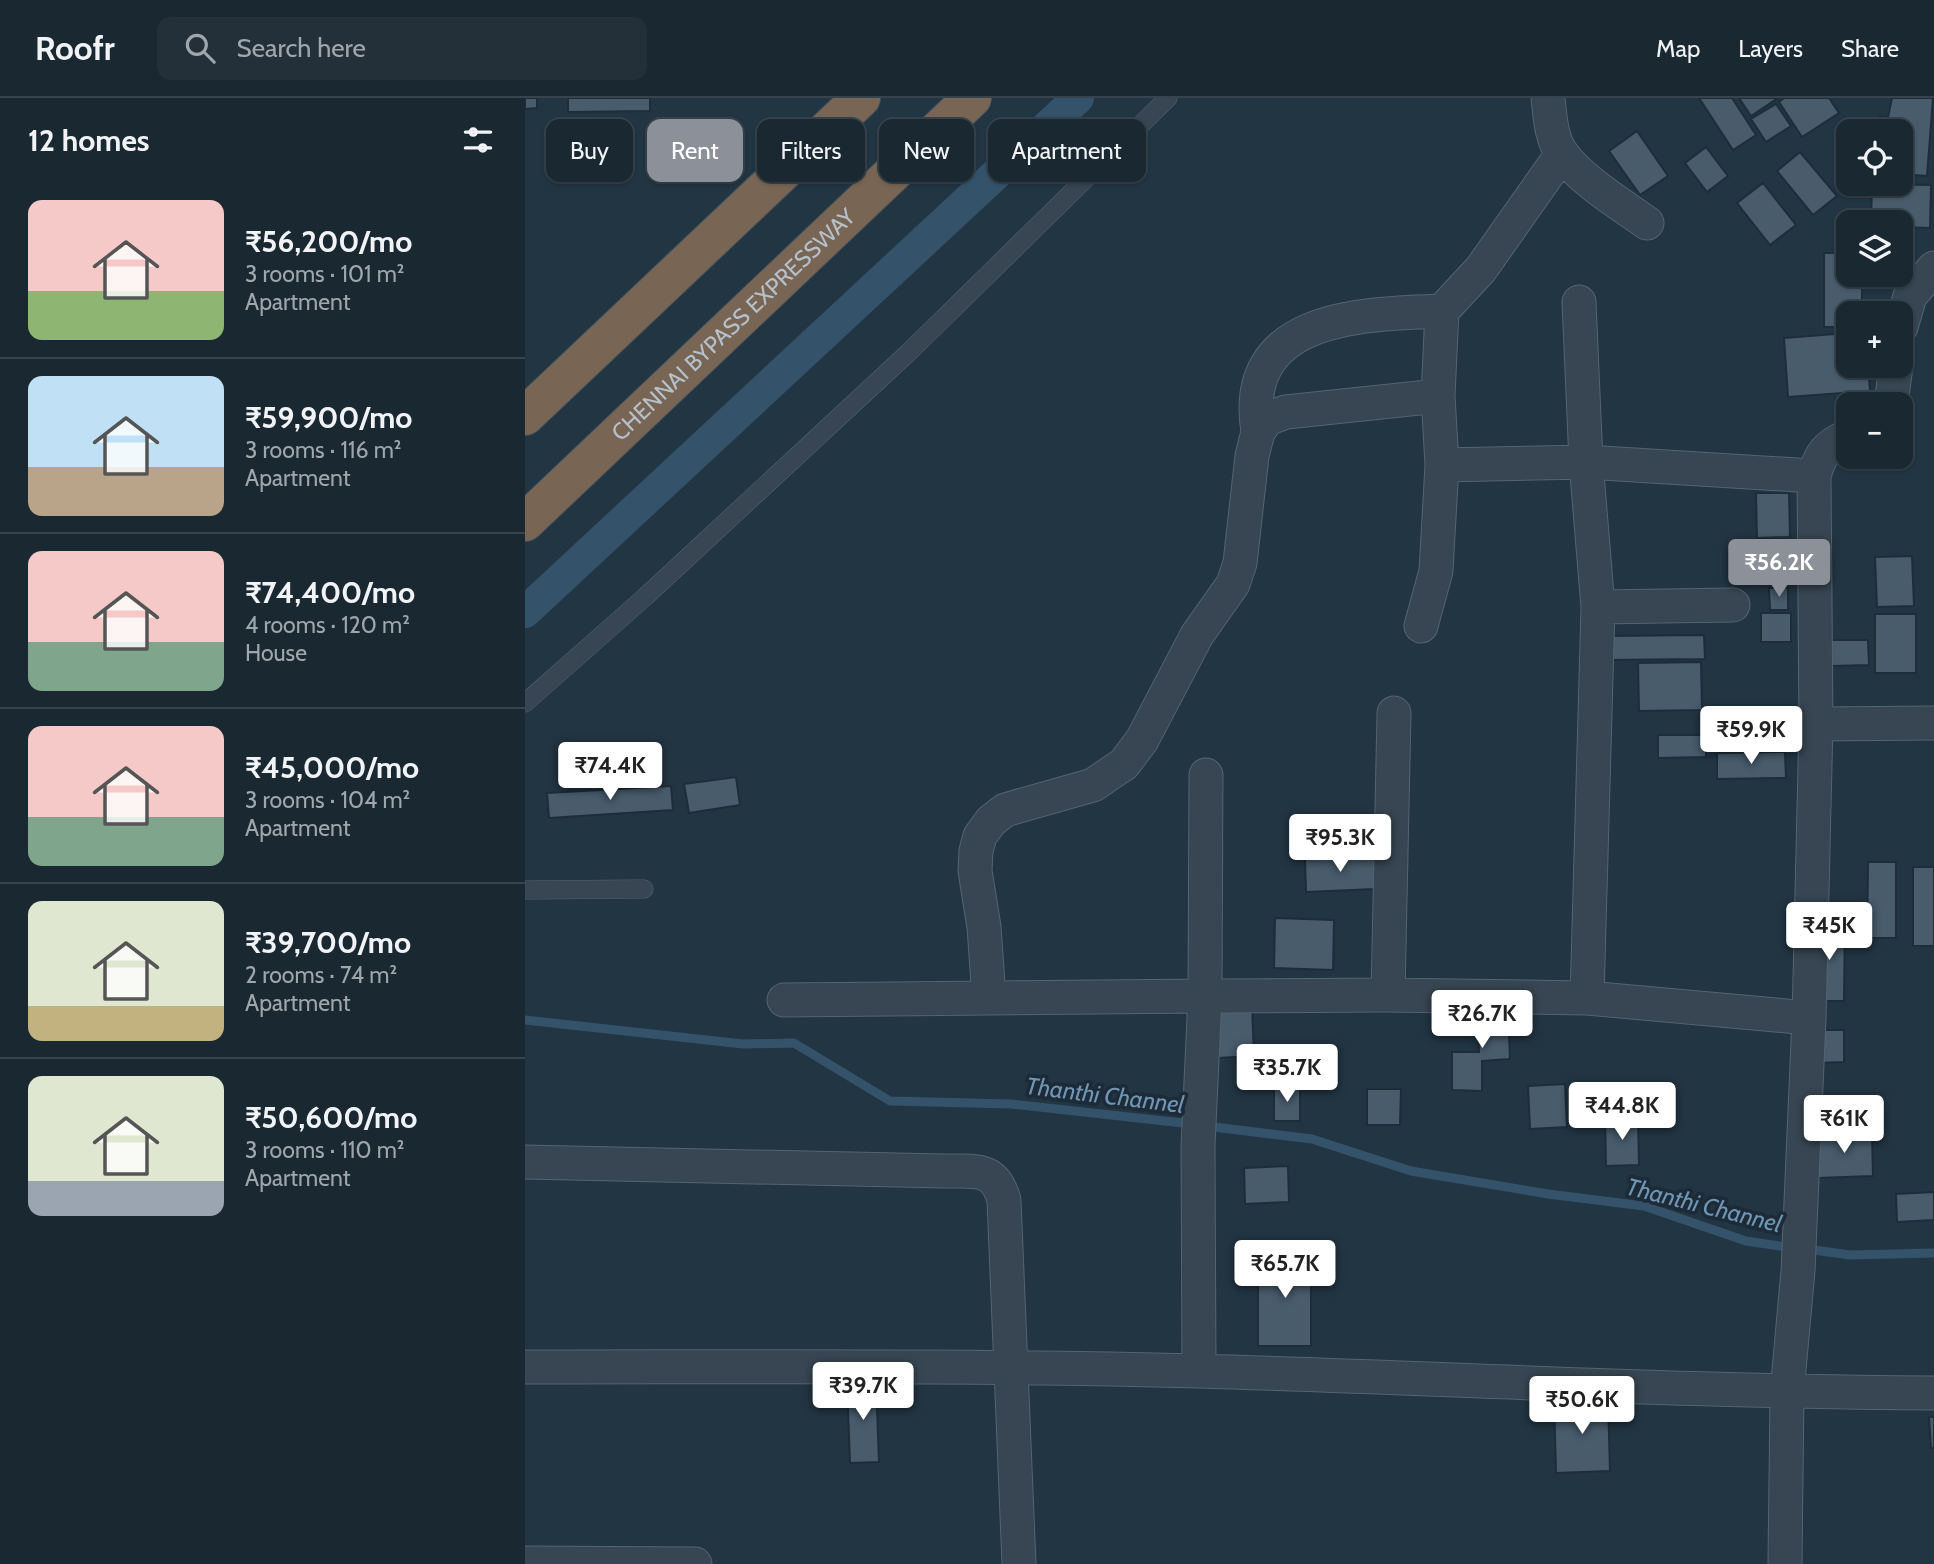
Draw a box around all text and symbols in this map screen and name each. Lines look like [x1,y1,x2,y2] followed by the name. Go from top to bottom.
[157,17,647,80] search box
[35,28,115,68] text: Roofr
[181,29,219,67] icon: search
[237,32,366,64] text: Search here
[1656,34,1700,63] text: Map
[1738,34,1803,63] text: Layers
[1841,34,1899,63] text: Share
[546,119,633,182] chip: Buy
[647,119,743,182] chip: Rent
[757,119,865,182] chip: Filters
[879,119,974,182] chip: New
[988,119,1146,182] chip: Apartment
[1836,119,1913,469] map controls
[1836,119,1913,196] button: locate
[459,121,497,159] icon: filters
[28,122,150,159] text: 12 homes
[606,202,862,447] street label: CHENNAI BYPASS EXPRESSWAY
[1836,210,1913,287] button: layers
[245,223,412,260] text: ₹56,200/mo
[84,228,168,312] icon: home
[245,260,404,288] text: 3 rooms · 101 m²
[245,288,350,316] text: Apartment
[1836,301,1913,378] button: +
[1836,392,1913,469] button: −
[245,399,412,436] text: ₹59,900/mo
[84,404,168,488] icon: home
[245,436,401,464] text: 3 rooms · 116 m²
[245,464,350,492] text: Apartment
[1722,540,1836,599] pin: ₹56.2K
[1744,548,1814,576] text: ₹56.2K
[245,574,415,611] text: ₹74,400/mo
[84,579,168,663] icon: home
[245,611,410,639] text: 4 rooms · 120 m²
[245,639,307,667] text: House
[1694,706,1808,766] pin: ₹59.9K
[1716,715,1786,743] text: ₹59.9K
[553,742,667,802] pin: ₹74.4K
[245,749,419,786] text: ₹45,000/mo
[574,751,646,779] text: ₹74.4K
[84,754,168,838] icon: home
[245,786,410,814] text: 3 rooms · 104 m²
[245,814,350,842] text: Apartment
[1283,814,1397,874] pin: ₹95.3K
[1305,823,1375,851] text: ₹95.3K
[1788,902,1870,962] pin: ₹45K
[1802,911,1856,939] text: ₹45K
[245,924,411,961] text: ₹39,700/mo
[84,929,168,1013] icon: home
[245,961,397,989] text: 2 rooms · 74 m²
[245,989,350,1017] text: Apartment
[1425,990,1539,1050] pin: ₹26.7K
[1448,999,1516,1027] text: ₹26.7K
[1230,1044,1344,1104] pin: ₹35.7K
[1253,1053,1321,1081] text: ₹35.7K
[1024,1071,1186,1119] water label: Thanthi Channel
[1565,1082,1679,1142] pin: ₹44.8K
[1585,1091,1659,1119] text: ₹44.8K
[1803,1096,1885,1155] pin: ₹61K
[245,1099,417,1136] text: ₹50,600/mo
[84,1104,168,1188] icon: home
[1820,1104,1868,1132] text: ₹61K
[245,1136,404,1164] text: 3 rooms · 110 m²
[245,1164,350,1192] text: Apartment
[1623,1172,1785,1238] water label: Thanthi Channel
[1228,1240,1342,1300] pin: ₹65.7K
[1250,1249,1320,1277] text: ₹65.7K
[806,1362,920,1422] pin: ₹39.7K
[829,1371,897,1399] text: ₹39.7K
[1525,1376,1639,1436] pin: ₹50.6K
[1545,1385,1619,1413] text: ₹50.6K

